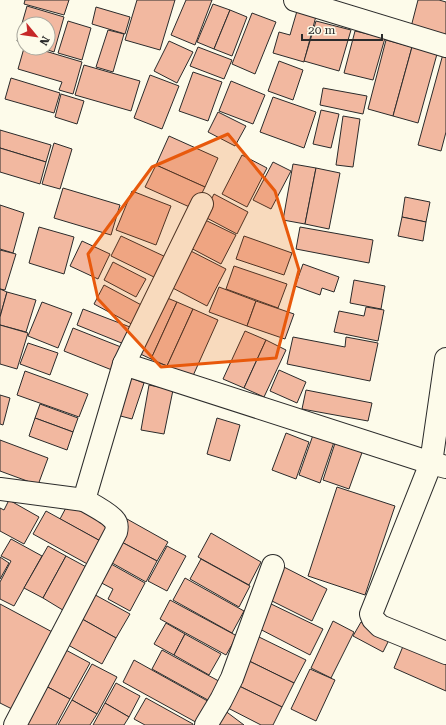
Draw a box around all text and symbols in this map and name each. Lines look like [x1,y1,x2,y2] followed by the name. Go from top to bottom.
[16,16,56,56] north arrow
[302,16,382,42] scale bar
[308,23,335,37] text: 20 m
[36,34,52,48] text: N

